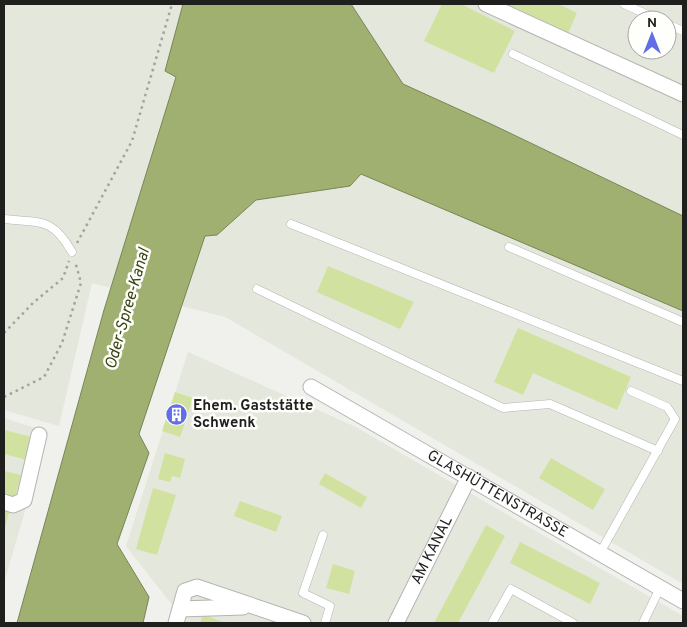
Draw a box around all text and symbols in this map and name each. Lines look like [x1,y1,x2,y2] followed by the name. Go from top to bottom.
[627,10,677,60] north arrow
[647,15,657,32] text: N
[101,245,155,372] water label: Oder-Spree-Kanal
[193,397,313,433] place label: Ehem. Gaststätte Schwenk
[165,403,189,427] building icon: Ehem. Gaststätte Schwenk
[423,446,571,542] street label: GLASHÜTTENSTRASSE
[407,513,457,588] street label: AM KANAL

